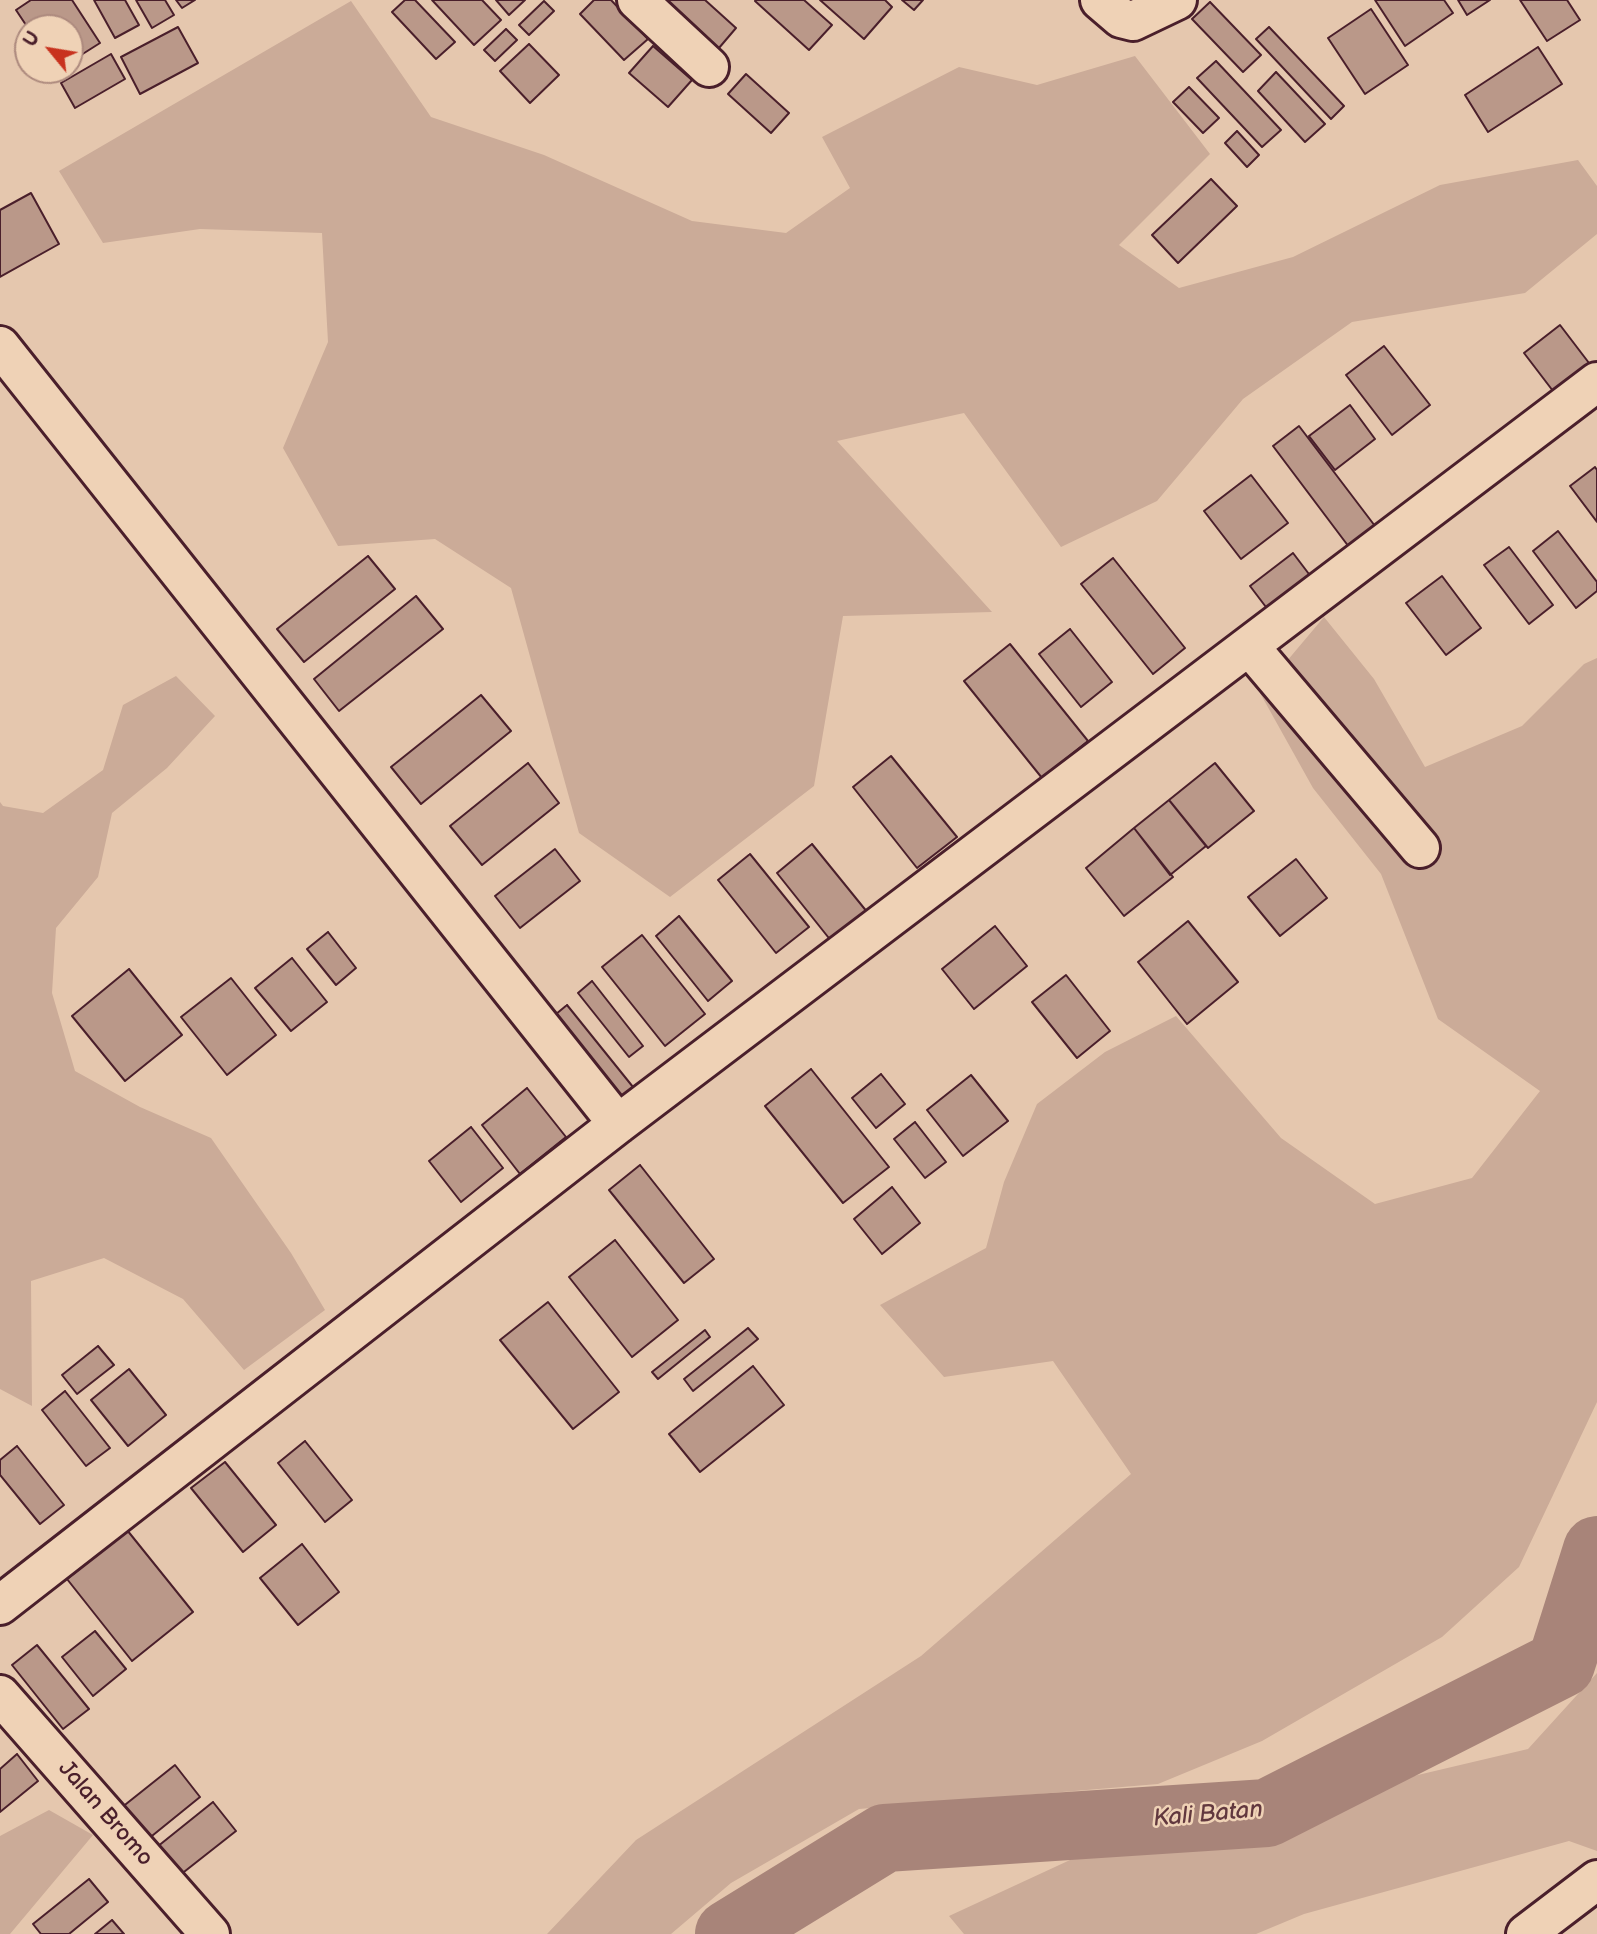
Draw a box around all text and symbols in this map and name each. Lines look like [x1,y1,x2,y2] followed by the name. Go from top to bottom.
[14,14,84,84] north arrow
[19,28,45,51] text: U
[52,1756,158,1872] street label: Jalan Bromo
[1152,1796,1264,1834] water label: Kali Batan

